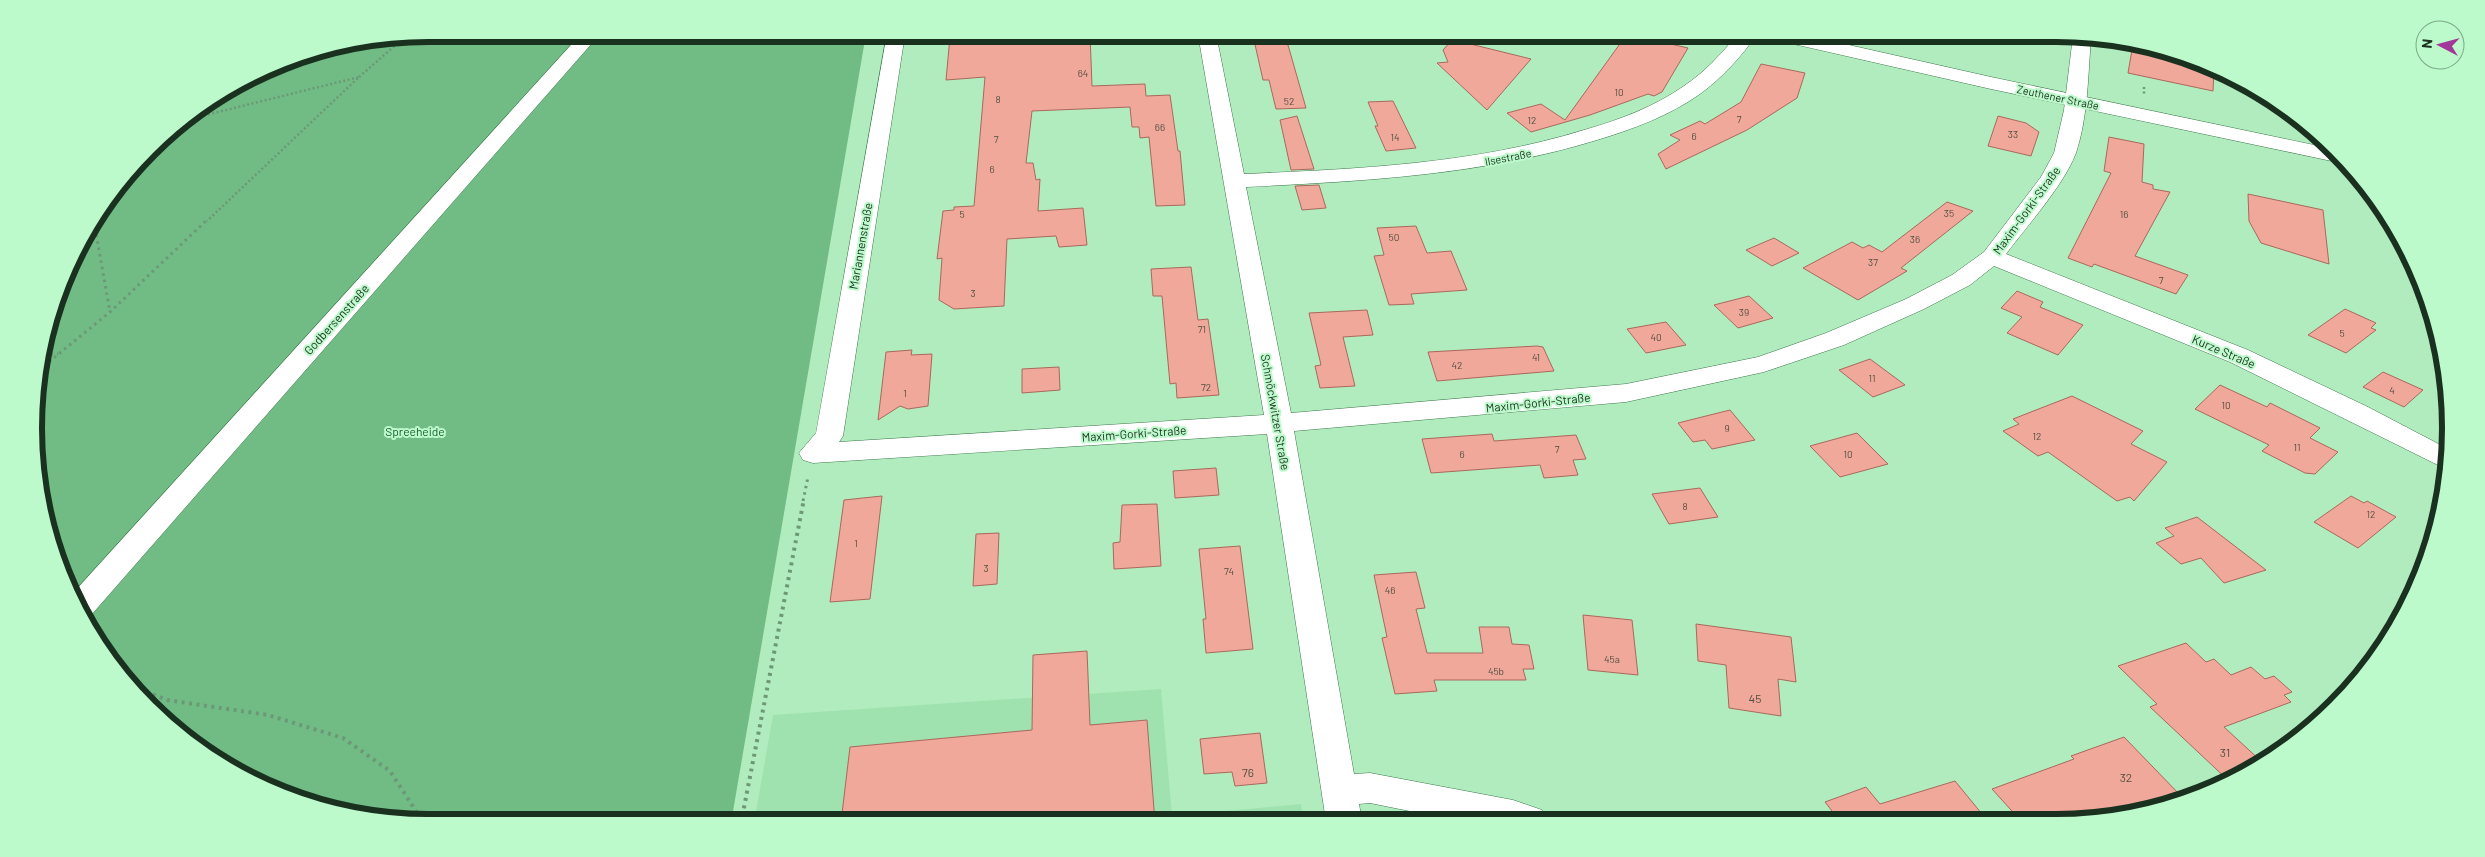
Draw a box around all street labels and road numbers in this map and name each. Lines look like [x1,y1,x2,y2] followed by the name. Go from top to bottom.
[2016,82,2100,112] street label: Zeuthener Straße
[1484,146,1533,168] street label: Ilsestraße
[1989,163,2063,257] street label: Maxim-Gorki-Straße
[845,202,875,290] street label: Mariannenstraße
[301,281,371,357] street label: Godbersenstraße
[2190,331,2258,371] street label: Kurze Straße
[1259,353,1293,471] street label: Schmöckwitzer Straße
[1485,390,1591,414] street label: Maxim-Gorki-Straße
[1081,422,1187,444] street label: Maxim-Gorki-Straße

